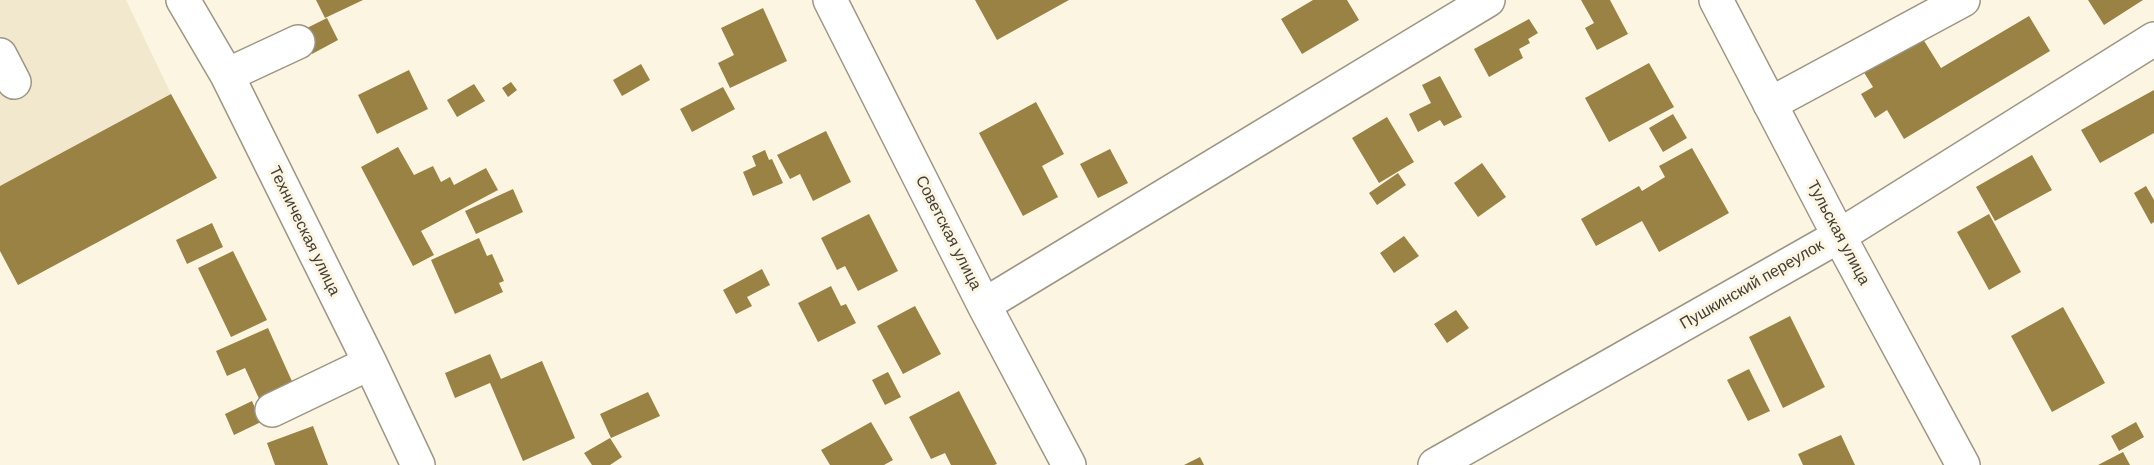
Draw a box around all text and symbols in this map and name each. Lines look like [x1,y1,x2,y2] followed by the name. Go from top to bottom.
[264,163,344,299] street label: Техническая улица
[911,173,985,293] street label: Советская улица
[1802,177,1874,289] street label: Тульская улица
[1677,236,1827,334] street label: Пушкинский переулок

